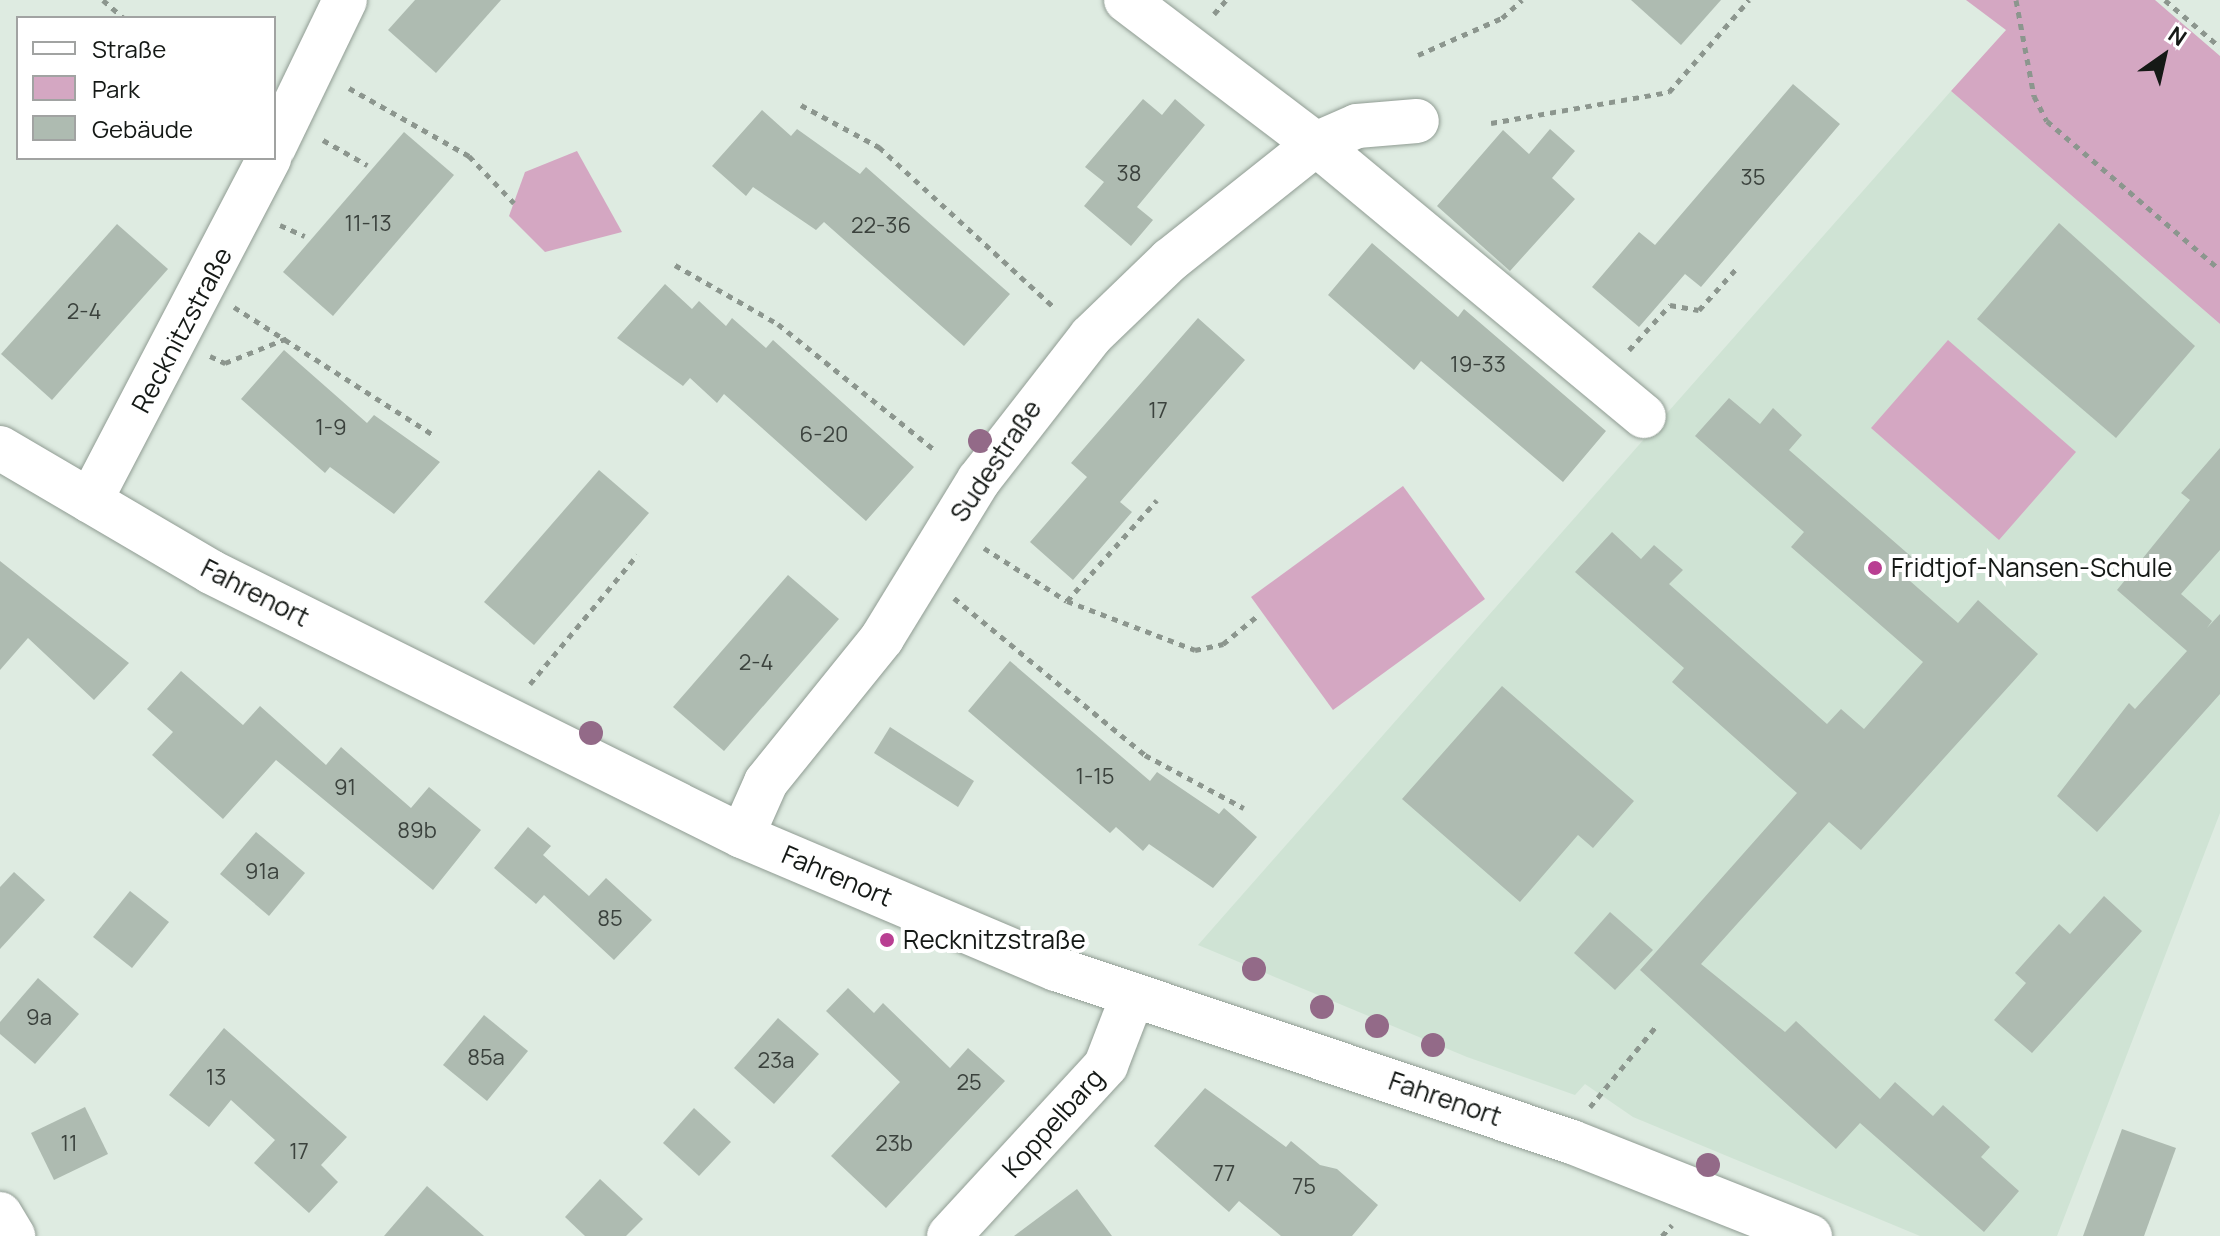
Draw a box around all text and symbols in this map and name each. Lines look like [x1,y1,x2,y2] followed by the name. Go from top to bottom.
[16,16,276,160] legend
[2124,16,2204,96] north arrow
[2162,19,2192,53] text: N
[92,32,166,65] text: Straße
[92,72,140,105] text: Park
[92,112,193,145] text: Gebäude
[1117,161,1141,187] house number: 38
[1741,165,1765,191] house number: 35
[344,211,392,237] house number: 11-13
[851,213,911,239] house number: 22-36
[125,242,239,418] street label: Recknitzstraße
[67,299,101,325] house number: 2-4
[1450,352,1506,378] house number: 19-33
[944,394,1048,528] street label: Sudestraße
[1148,398,1168,424] house number: 17
[315,415,347,441] house number: 1-9
[800,422,848,448] house number: 6-20
[1891,552,2172,584] place label: Fridtjof-Nansen-Schule
[196,553,314,633] street label: Fahrenort
[1866,559,1884,577] marker: Fridtjof-Nansen-Schule
[739,650,773,676] house number: 2-4
[1075,764,1115,790] house number: 1-15
[334,775,356,801] house number: 91
[397,818,437,844] house number: 89b
[777,839,897,913] street label: Fahrenort
[245,859,279,885] house number: 91a
[597,906,623,932] house number: 85
[903,924,1086,956] place label: Recknitzstraße
[878,931,896,949] marker: Recknitzstraße
[26,1005,52,1031] house number: 9a
[467,1045,505,1071] house number: 85a
[758,1048,794,1074] house number: 23a
[996,1062,1110,1184] street label: Koppelbarg
[206,1065,226,1091] house number: 13
[1385,1065,1505,1133] street label: Fahrenort
[956,1070,982,1096] house number: 25
[60,1131,78,1157] house number: 11
[875,1131,913,1157] house number: 23b
[289,1139,309,1165] house number: 17
[1213,1161,1235,1187] house number: 77
[1292,1174,1316,1200] house number: 75

